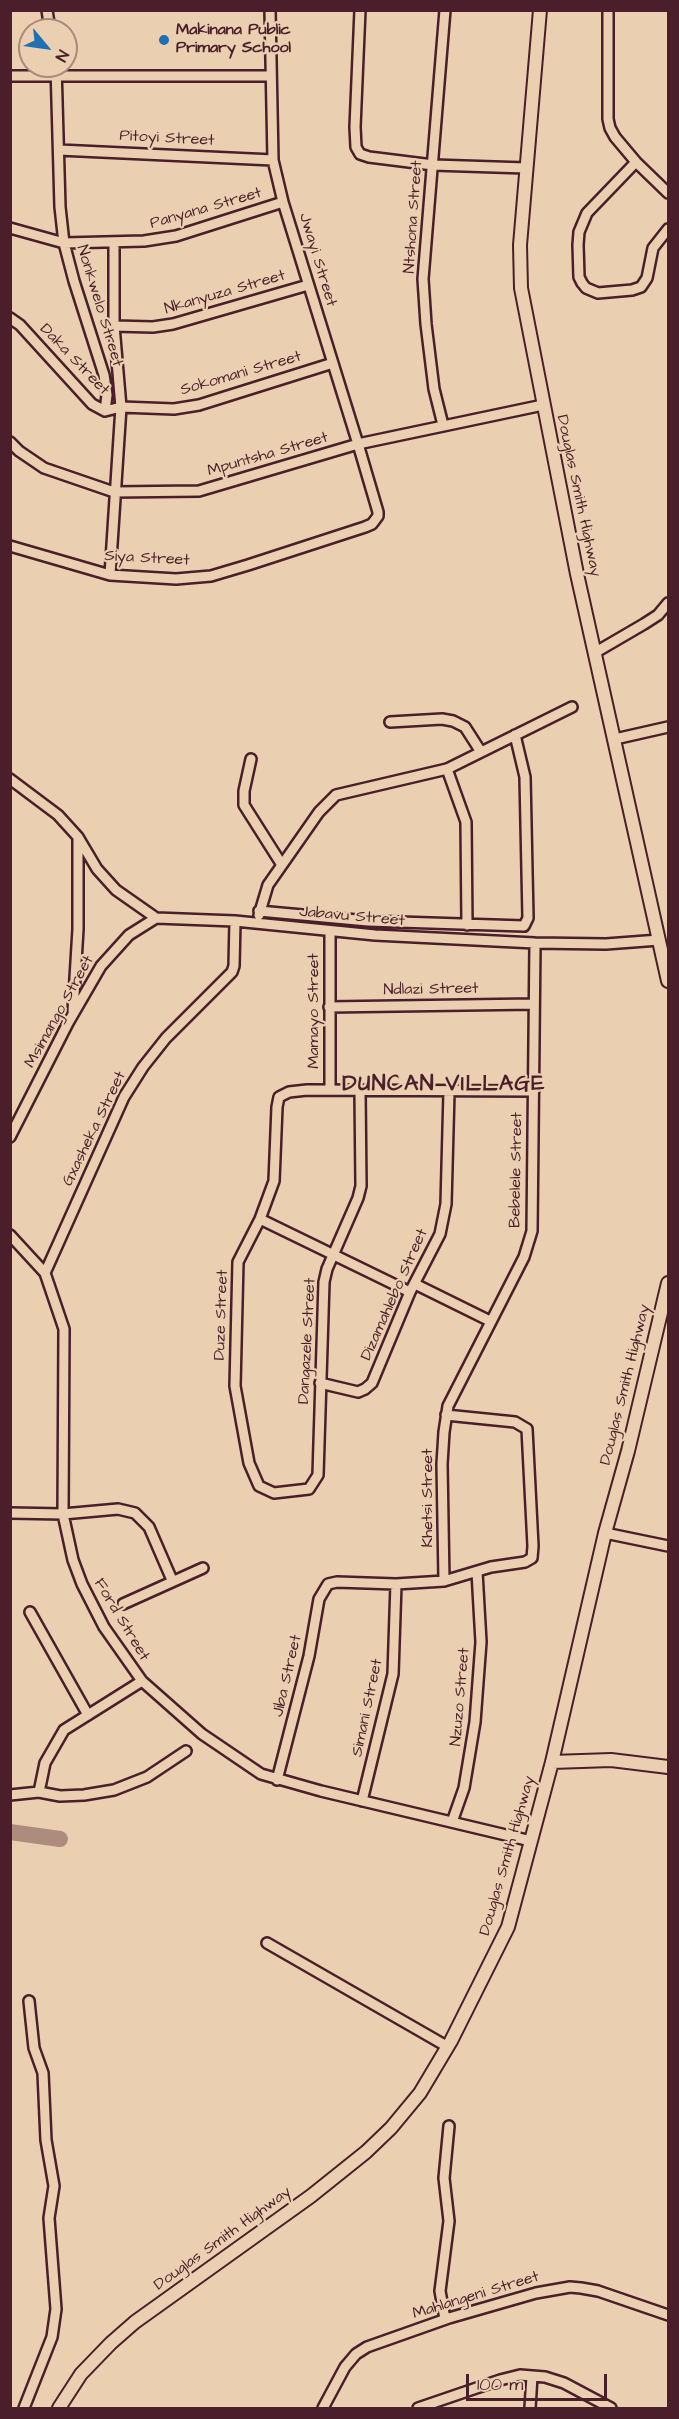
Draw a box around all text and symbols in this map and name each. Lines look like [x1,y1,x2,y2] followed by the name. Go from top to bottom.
[18,18,78,78] north arrow
[176,21,291,59] place label: Makinana Public Primary School
[157,33,171,47] marker: Makinana Public Primary School
[50,46,74,65] text: N
[119,127,215,151] street label: Pitoyi Street
[400,160,428,274] street label: Ntshona Street
[148,184,264,234] street label: Panyana Street
[294,211,340,309] street label: Jwayi Street
[71,243,127,369] street label: Nonkwelo Street
[162,267,288,319] street label: Nkanyuza Street
[35,320,113,400] street label: Daka Street
[178,348,304,400] street label: Sokomani Street
[551,413,605,579] street label: Douglas Smith Highway
[205,429,331,481] street label: Mpuntsha Street
[104,547,190,571] street label: Siya Street
[298,903,406,931] street label: Jabavu Street
[21,953,99,1071] street label: Msimango Street
[305,953,325,1069] street label: Mamayo Street
[383,980,479,1000] street label: Ndlazi Street
[59,1069,131,1189] street label: Gxasheka Street
[342,1072,546,1098] district label: DUNCAN VILLAGE
[506,1112,528,1228] street label: Bebelele Street
[357,1226,433,1364] street label: Dizamahlebo Street
[211,1269,233,1361] street label: Duze Street
[295,1277,321,1405] street label: Dangazele Street
[597,1303,655,1467] street label: Douglas Smith Highway
[419,1449,439,1547] street label: Khetsi Street
[89,1575,153,1665] street label: Ford Street
[269,1633,307,1719] street label: Jiba Street
[447,1647,475,1747] street label: Nzuzo Street
[348,1657,388,1759] street label: Simani Street
[476,1774,540,1938] street label: Douglas Smith Highway
[151,2183,295,2295] street label: Douglas Smith Highway
[411,2268,541,2324] street label: Mahlangeni Street
[469,2362,610,2400] scale bar
[477,2372,523,2397] text: 100 m

